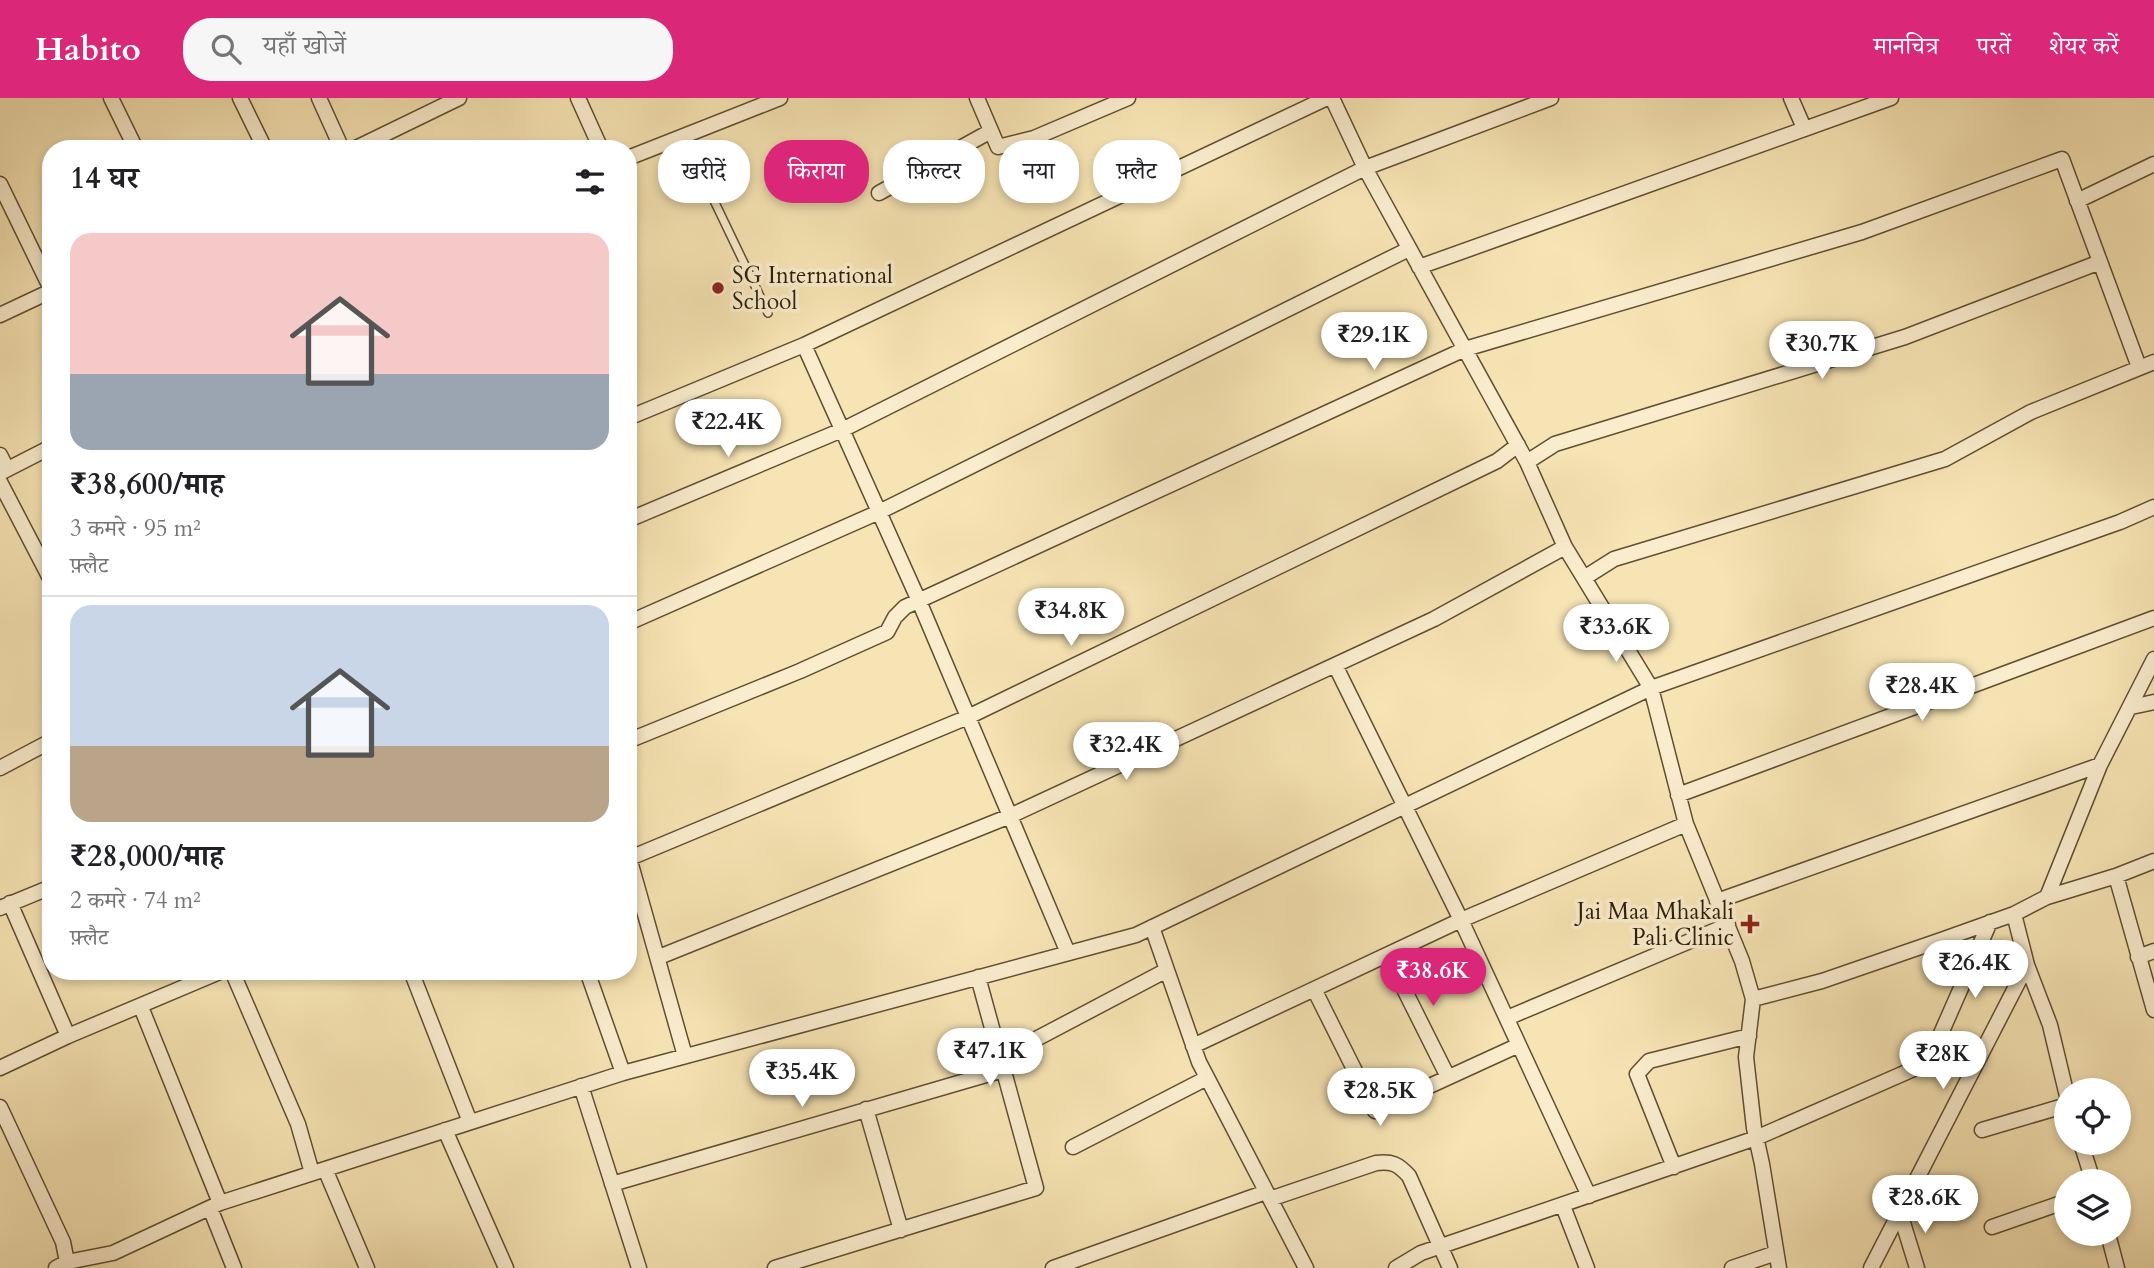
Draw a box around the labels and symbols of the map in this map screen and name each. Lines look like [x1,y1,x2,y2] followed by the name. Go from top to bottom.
[732,260,893,317] place label: SG International School
[710,280,726,296] marker: SG International School
[1317,313,1431,372] pin: ₹29.1K
[1765,322,1879,381] pin: ₹30.7K
[671,400,785,459] pin: ₹22.4K
[1014,588,1128,648] pin: ₹34.8K
[1559,604,1673,664] pin: ₹33.6K
[1865,664,1979,723] pin: ₹28.4K
[1069,722,1183,782] pin: ₹32.4K
[1574,896,1734,953] place label: Jai Maa Mhakali Pali Clinic
[1740,914,1760,934] marker: Jai Maa Mhakali Pali Clinic
[1918,940,2032,1000] pin: ₹26.4K
[1376,948,1490,1008] pin: ₹38.6K
[933,1028,1047,1088] pin: ₹47.1K
[1902,1032,1984,1091] pin: ₹28K
[745,1049,859,1109] pin: ₹35.4K
[1323,1068,1437,1128] pin: ₹28.5K
[1868,1176,1982,1235] pin: ₹28.6K

